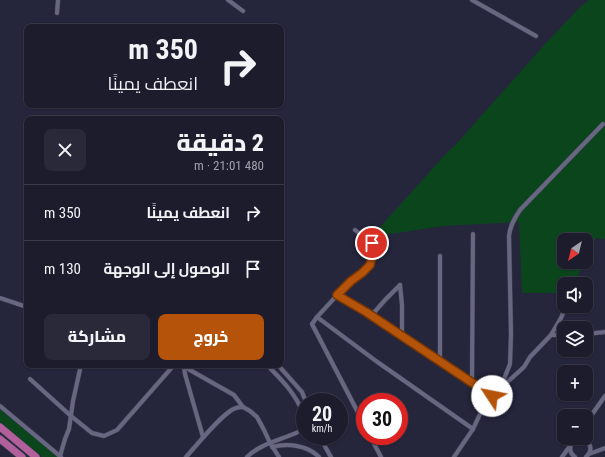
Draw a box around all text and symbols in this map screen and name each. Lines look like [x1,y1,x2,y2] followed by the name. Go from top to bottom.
[128,33,198,66] text: 350 m
[212,40,264,92] icon: right
[107,73,198,94] text: انعطف يمينًا
[44,129,86,171] button: close
[177,129,264,157] text: 2 دقيقة
[194,158,264,173] text: 480 m · 21:01
[242,202,264,224] icon: right
[44,204,81,222] text: 350 m
[147,204,230,222] text: انعطف يمينًا
[355,226,389,260] pin
[361,232,383,254] icon: arrive
[557,233,593,269] north arrow
[557,233,593,445] map controls
[242,258,264,280] icon: arrive
[44,260,81,278] text: 130 m
[104,260,230,278] text: الوصول إلى الوجهة
[557,277,593,313] button: sound
[44,314,150,360] button: مشاركة
[158,314,264,360] button: خروج
[557,321,593,357] button: layers
[557,365,593,401] button: +
[471,375,513,417] position arrow
[356,393,408,445] speed limit sign: 30
[312,402,332,426] text: 20
[557,409,593,445] button: −
[312,423,332,434] text: km/h

